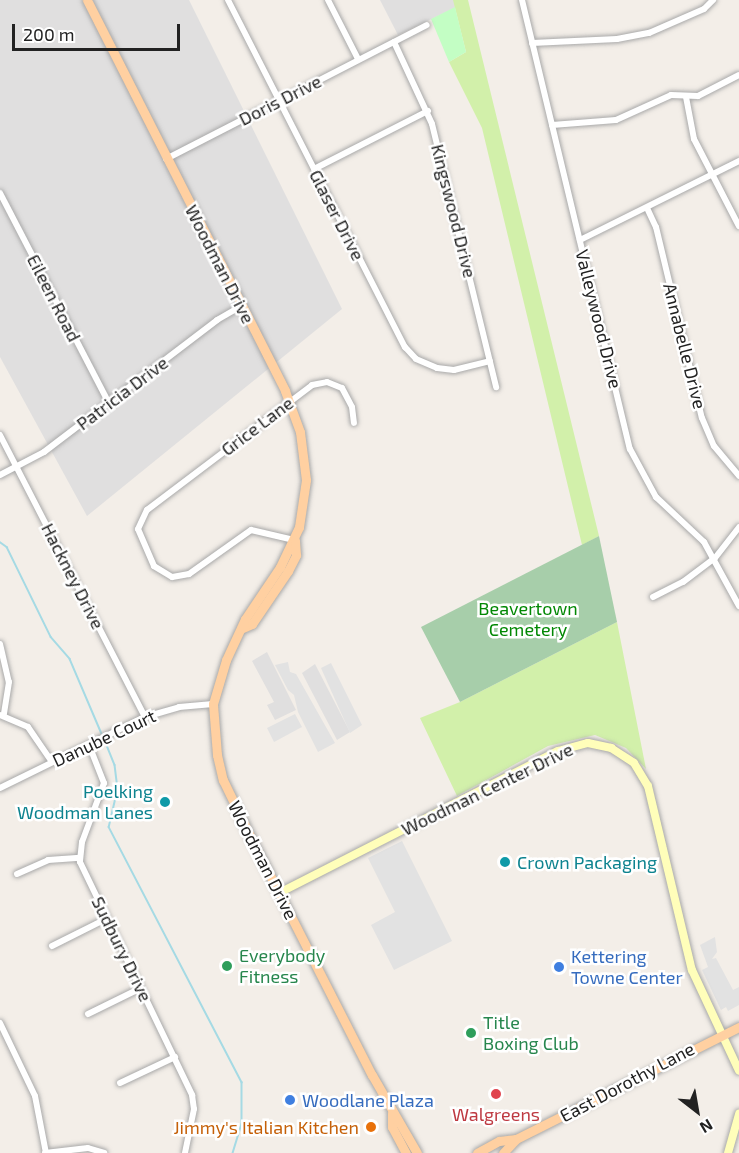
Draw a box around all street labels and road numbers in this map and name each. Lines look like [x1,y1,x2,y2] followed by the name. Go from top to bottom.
[235,70,325,130] street label: Doris Drive
[427,142,481,280] street label: Kingswood Drive
[305,166,369,264] street label: Glaser Drive
[181,201,259,327] street label: Woodman Drive
[571,247,627,391] street label: Valleywood Drive
[23,251,85,345] street label: Eileen Road
[659,281,711,411] street label: Annabelle Drive
[72,352,172,434] street label: Patricia Drive
[217,392,297,460] street label: Grice Lane
[37,519,109,633] street label: Hackney Drive
[49,705,159,771] street label: Danube Court
[398,738,576,840] street label: Woodman Center Drive
[224,797,302,923] street label: Woodman Drive
[87,893,157,1005] street label: Sudbury Drive
[556,1037,698,1127] street label: East Dorothy Lane

